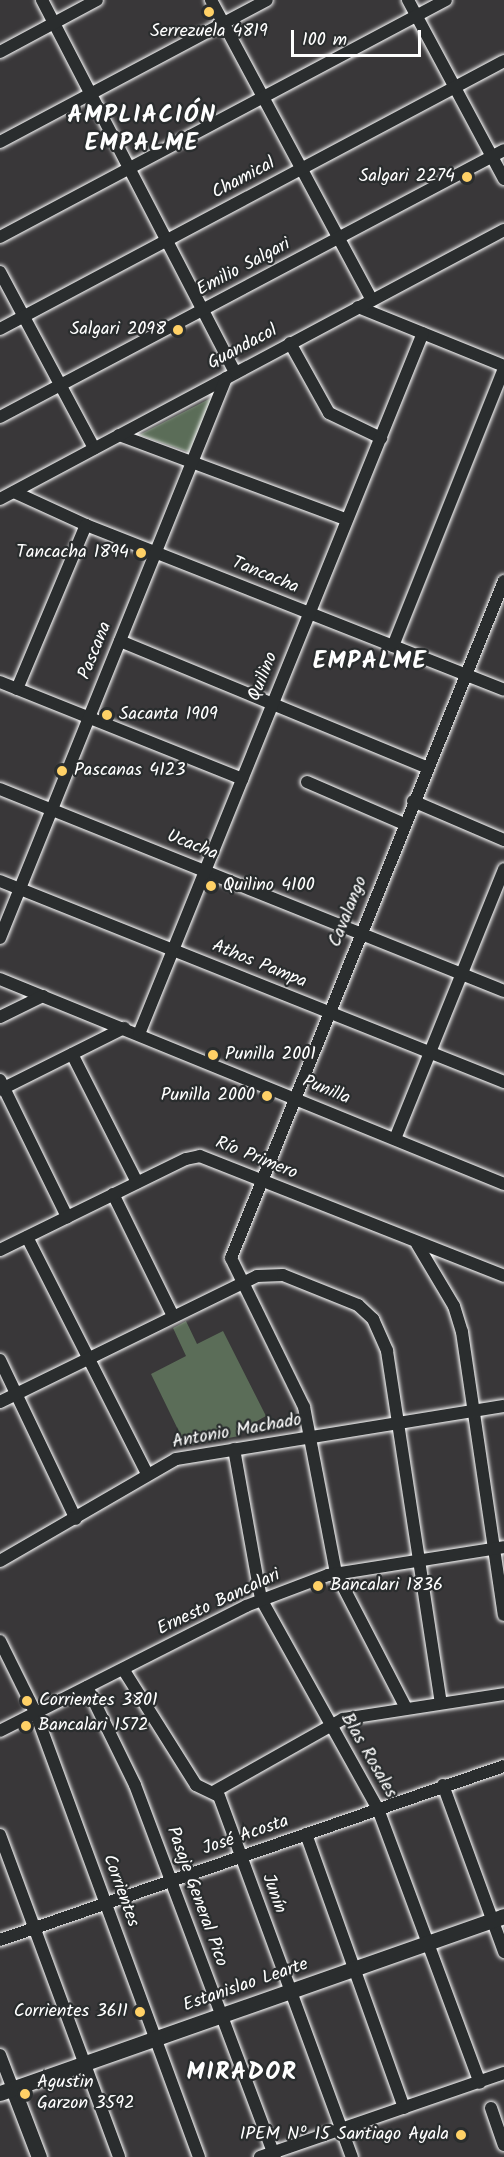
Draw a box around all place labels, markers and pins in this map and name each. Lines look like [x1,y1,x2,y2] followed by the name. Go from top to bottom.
[202,5,216,19] marker: Serrezuela 4819
[150,21,268,43] place label: Serrezuela 4819
[359,166,455,188] place label: Salgari 2274
[460,170,474,184] marker: Salgari 2274
[70,319,166,341] place label: Salgari 2098
[171,323,185,337] marker: Salgari 2098
[16,542,129,564] place label: Tancacha 1894
[134,546,148,560] marker: Tancacha 1894
[119,704,218,726] place label: Sacanta 1909
[100,708,114,722] marker: Sacanta 1909
[74,760,186,782] place label: Pascanas 4123
[55,764,69,778] marker: Pascanas 4123
[223,875,315,897] place label: Quilino 4100
[204,879,218,893] marker: Quilino 4100
[225,1044,316,1066] place label: Punilla 2001
[206,1048,220,1062] marker: Punilla 2001
[161,1085,255,1107] place label: Punilla 2000
[260,1089,274,1103] marker: Punilla 2000
[330,1575,443,1597] place label: Bancalari 1836
[311,1579,325,1593] marker: Bancalari 1836
[39,1690,158,1712] place label: Corrientes 3801
[20,1694,34,1708] marker: Corrientes 3801
[38,1715,148,1737] place label: Bancalari 1572
[19,1719,33,1733] marker: Bancalari 1572
[14,2001,128,2023] place label: Corrientes 3611
[133,2005,147,2019] marker: Corrientes 3611
[37,2073,134,2116] place label: Agustin Garzon 3592
[18,2087,32,2101] marker: Agustin Garzon 3592
[240,2124,449,2146] place label: IPEM Nº 15 Santiago Ayala
[454,2128,468,2142] marker: IPEM Nº 15 Santiago Ayala

